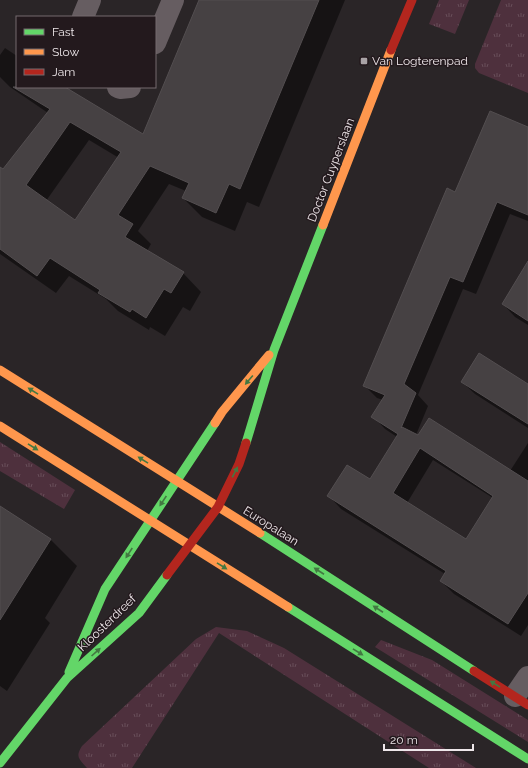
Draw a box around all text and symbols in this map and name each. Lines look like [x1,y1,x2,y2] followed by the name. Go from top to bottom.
[16,16,156,88] legend
[52,25,75,39] text: Fast
[52,45,79,59] text: Slow
[372,54,468,68] place label: Van Logterenpad
[359,56,369,66] marker: Van Logterenpad
[52,65,75,79] text: Jam
[305,116,357,224] street label: Doctor Cuyperslaan
[244,374,253,385] one-way arrow
[28,387,38,395] one-way arrow
[27,443,39,450] one-way arrow
[138,456,148,464] one-way arrow
[232,466,238,478] one-way arrow
[159,495,167,506] one-way arrow
[241,503,301,549] street label: Europalaan
[125,548,133,558] one-way arrow
[217,562,228,570] one-way arrow
[313,567,324,575] one-way arrow
[75,591,140,654] street label: Kloosterdreef
[373,605,383,613] one-way arrow
[91,647,101,656] one-way arrow
[352,649,364,656] one-way arrow
[489,680,501,687] one-way arrow
[384,726,473,752] scale bar
[390,733,418,747] text: 20 m

